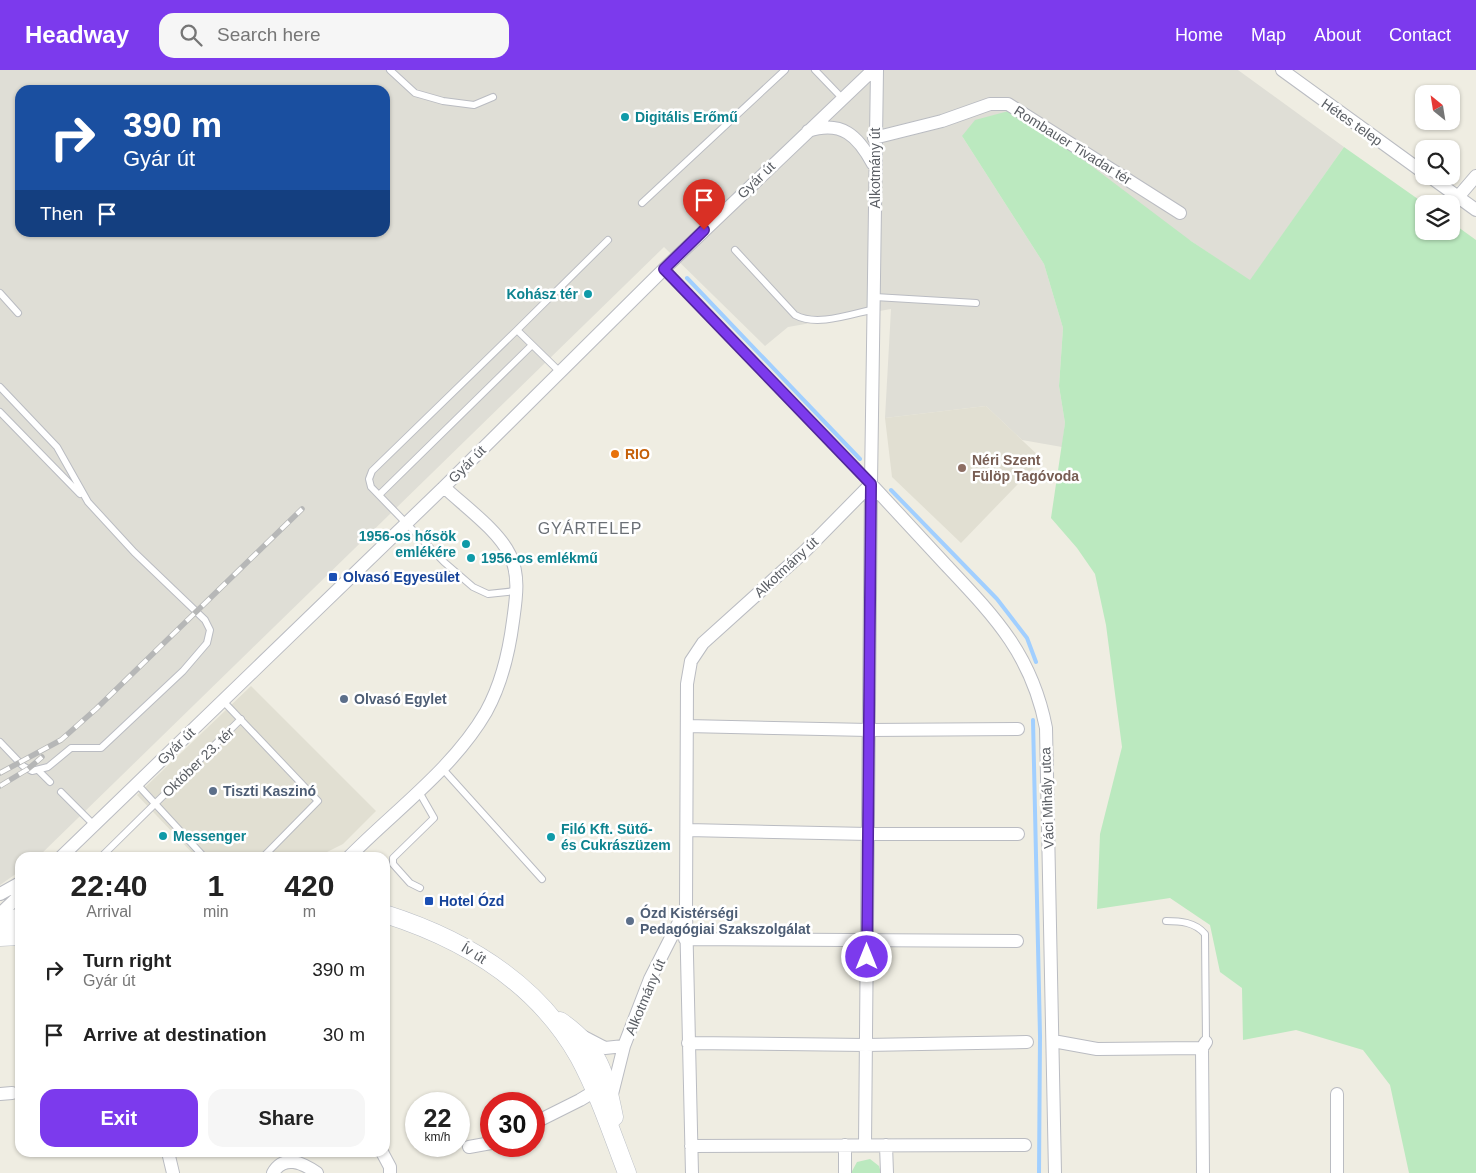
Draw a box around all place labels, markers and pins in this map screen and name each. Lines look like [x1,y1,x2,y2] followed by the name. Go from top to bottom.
[635,109,738,125] place label: Digitális Erőmű
[619,111,631,123] marker: Digitális Erőmű
[683,179,725,230] pin
[506,286,579,302] place label: Kohász tér
[582,288,594,300] marker: Kohász tér
[625,446,650,462] place label: RIO
[609,448,621,460] marker: RIO
[972,452,1079,484] place label: Néri Szent Fülöp Tagóvoda
[956,462,968,474] marker: Néri Szent Fülöp Tagóvoda
[359,528,456,560] place label: 1956-os hősök emlékére
[460,538,472,550] marker: 1956-os hősök emlékére
[481,550,598,566] place label: 1956-os emlékmű
[465,552,477,564] marker: 1956-os emlékmű
[343,569,460,585] place label: Olvasó Egyesület
[327,571,339,583] marker: Olvasó Egyesület
[354,691,447,707] place label: Olvasó Egylet
[338,693,350,705] marker: Olvasó Egylet
[223,783,316,799] place label: Tiszti Kaszinó
[207,785,219,797] marker: Tiszti Kaszinó
[561,821,671,853] place label: Filó Kft. Sütő- és Cukrászüzem
[173,828,247,844] place label: Messenger
[157,830,169,842] marker: Messenger
[545,831,557,843] marker: Filó Kft. Sütő- és Cukrászüzem
[439,892,504,909] place label: Hotel Ózd
[423,895,435,907] marker: Hotel Ózd
[640,904,811,937] place label: Ózd Kistérségi Pedagógiai Szakszolgálat
[624,915,636,927] marker: Ózd Kistérségi Pedagógiai Szakszolgálat

